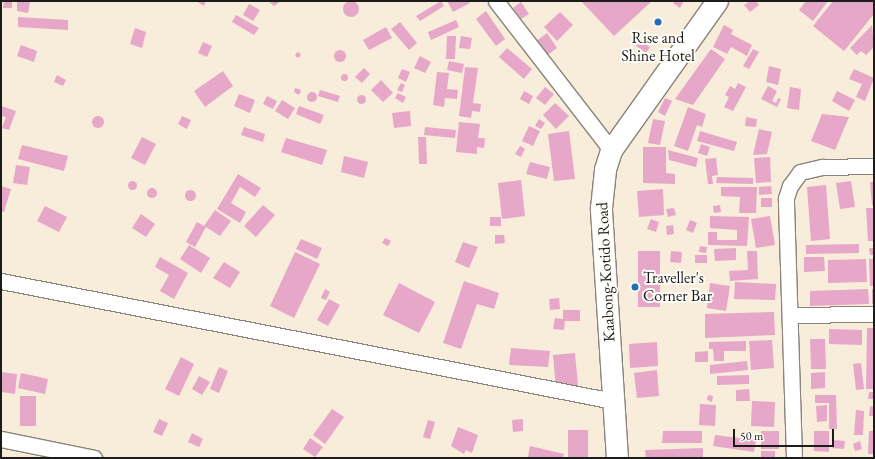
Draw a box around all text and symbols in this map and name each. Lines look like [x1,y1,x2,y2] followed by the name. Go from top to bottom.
[653,17,663,27] marker: Rise and Shine Hotel
[621,28,695,66] place label: Rise and Shine Hotel
[593,202,619,342] street label: Kaabong-Kotido Road
[643,268,712,306] place label: Traveller's Corner Bar
[630,282,640,292] marker: Traveller's Corner Bar
[735,421,836,447] scale bar
[740,428,763,444] text: 50 m

